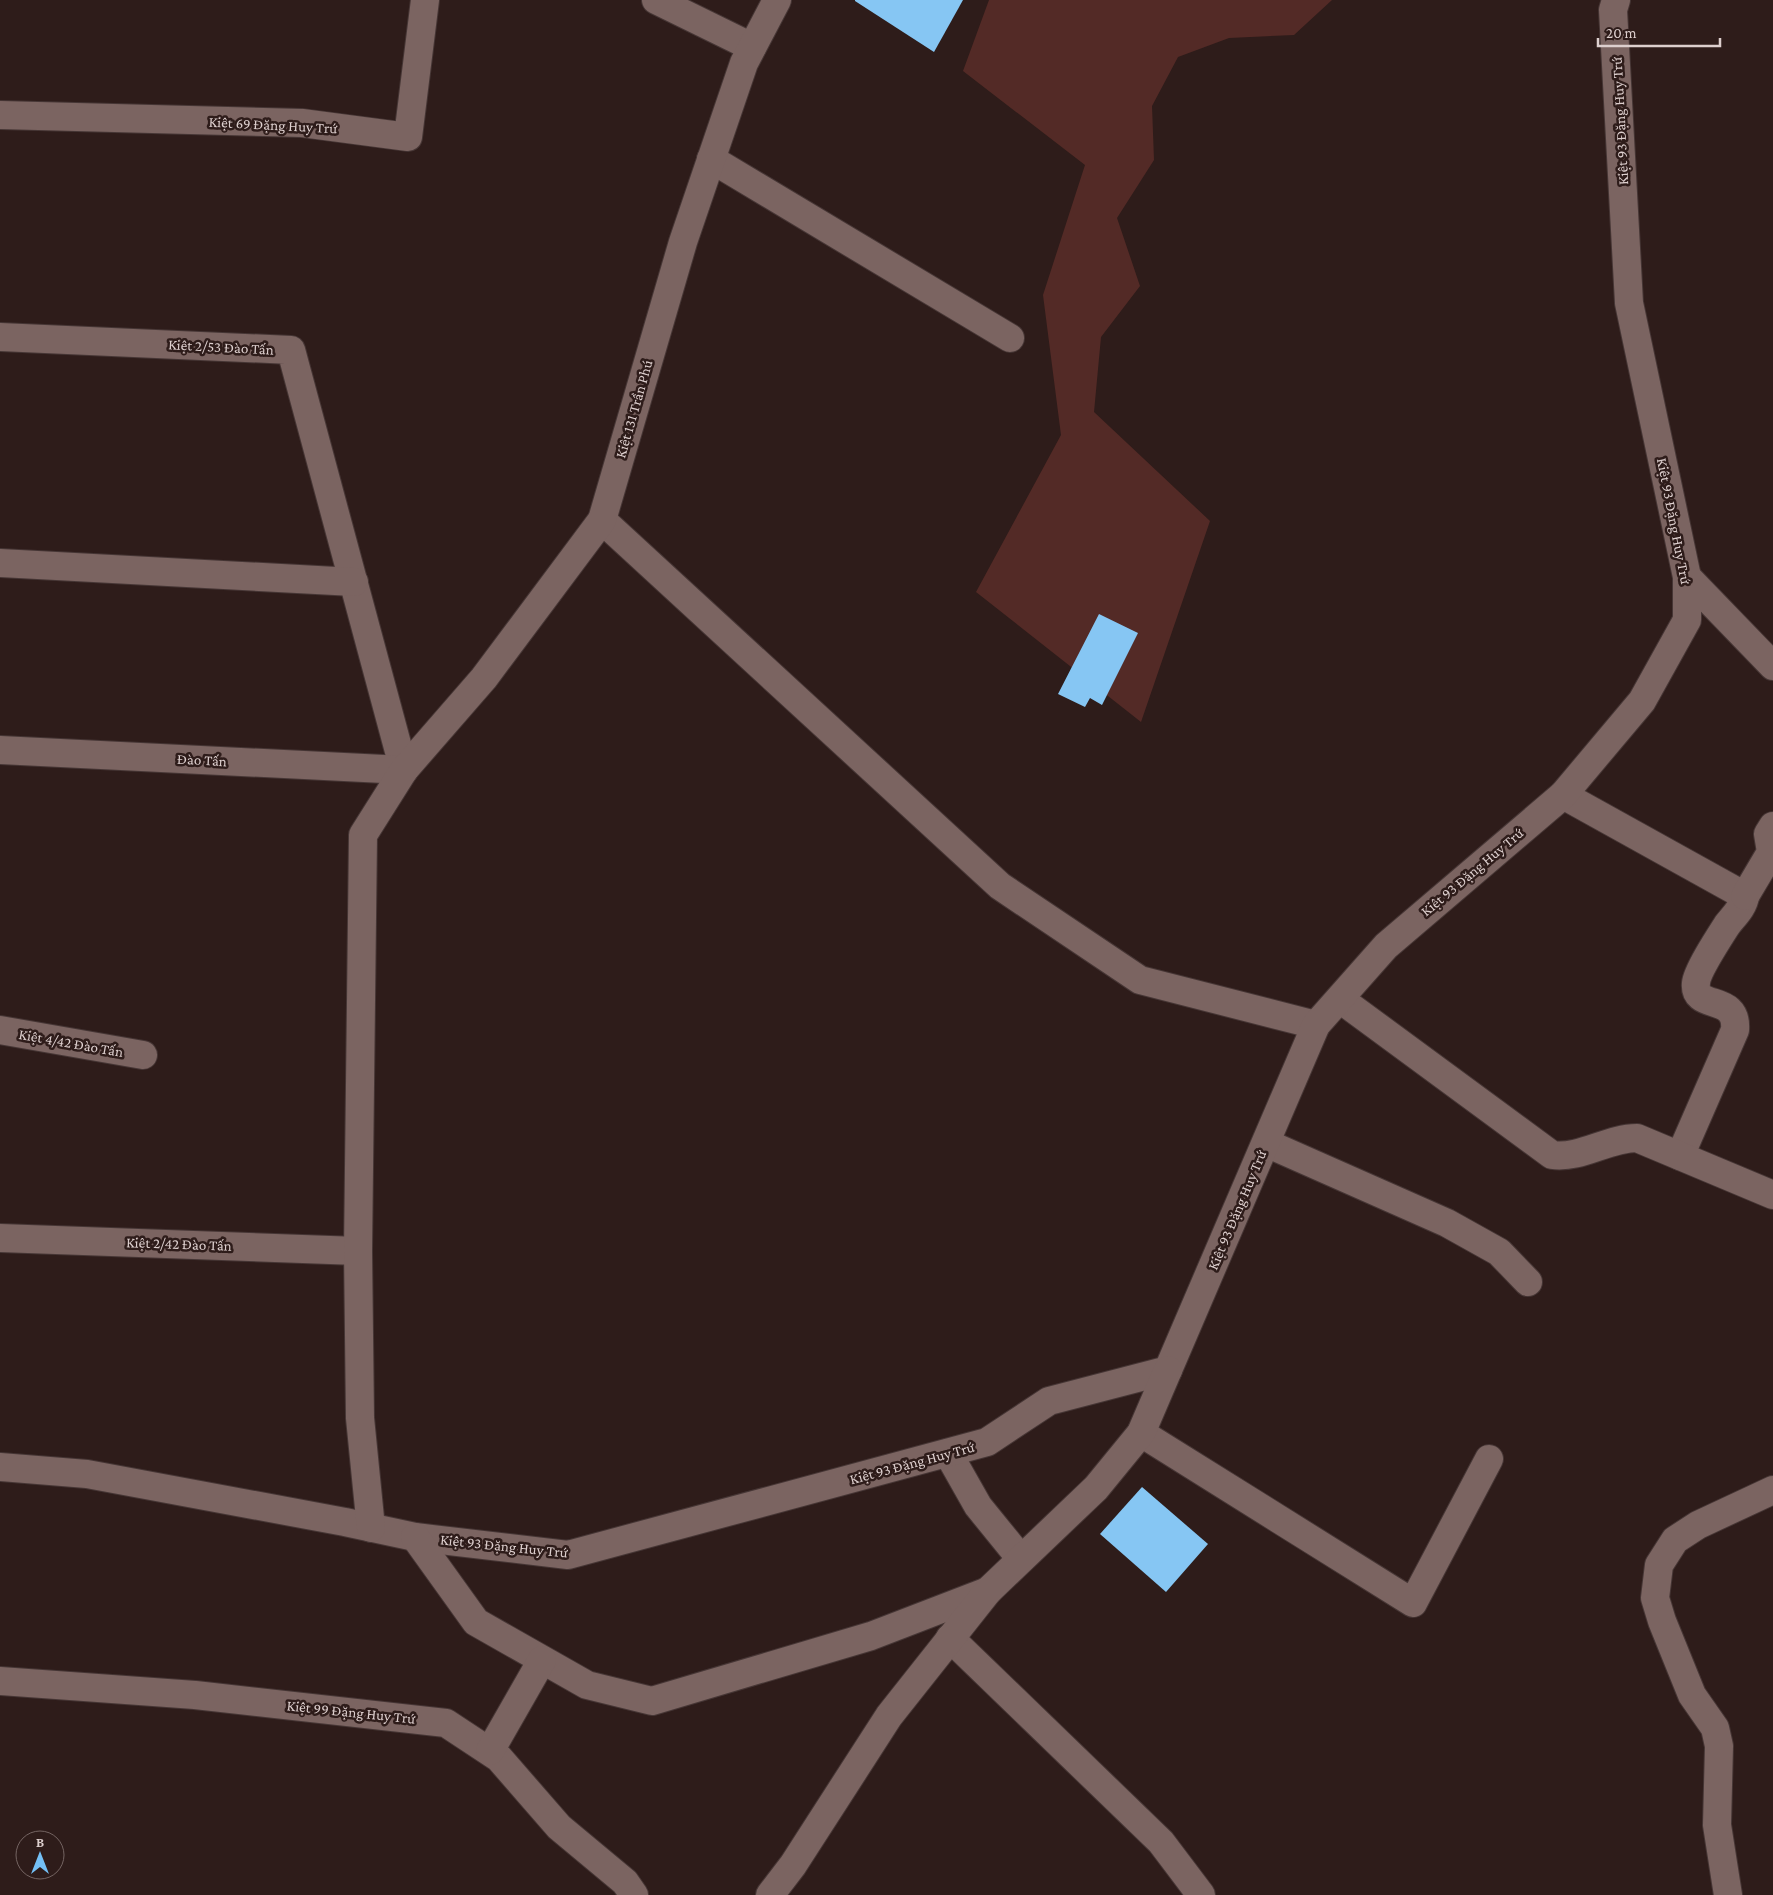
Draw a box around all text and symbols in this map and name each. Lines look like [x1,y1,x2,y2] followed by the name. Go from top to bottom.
[1598,15,1720,47] scale bar
[1606,25,1637,41] text: 20 m
[1609,55,1632,185] street label: Kiệt 93 Đặng Huy Trứ
[208,114,339,137] street label: Kiệt 69 Đặng Huy Trứ
[168,335,274,359] street label: Kiệt 2/53 Đào Tấn
[611,358,657,460] street label: Kiệt 131 Trần Phú
[1653,457,1694,587] street label: Kiệt 93 Đặng Huy Trứ
[177,750,227,769] street label: Đào Tấn
[1418,824,1528,920] street label: Kiệt 93 Đặng Huy Trứ
[17,1025,125,1061] street label: Kiệt 4/42 Đào Tấn
[1205,1147,1271,1273] street label: Kiệt 93 Đặng Huy Trứ
[126,1233,232,1255] street label: Kiệt 2/42 Đào Tấn
[848,1438,977,1488] street label: Kiệt 93 Đặng Huy Trứ
[439,1531,570,1562] street label: Kiệt 93 Đặng Huy Trứ
[286,1697,417,1728] street label: Kiệt 99 Đặng Huy Trứ
[15,1830,65,1880] north arrow
[36,1834,44,1850] text: B

